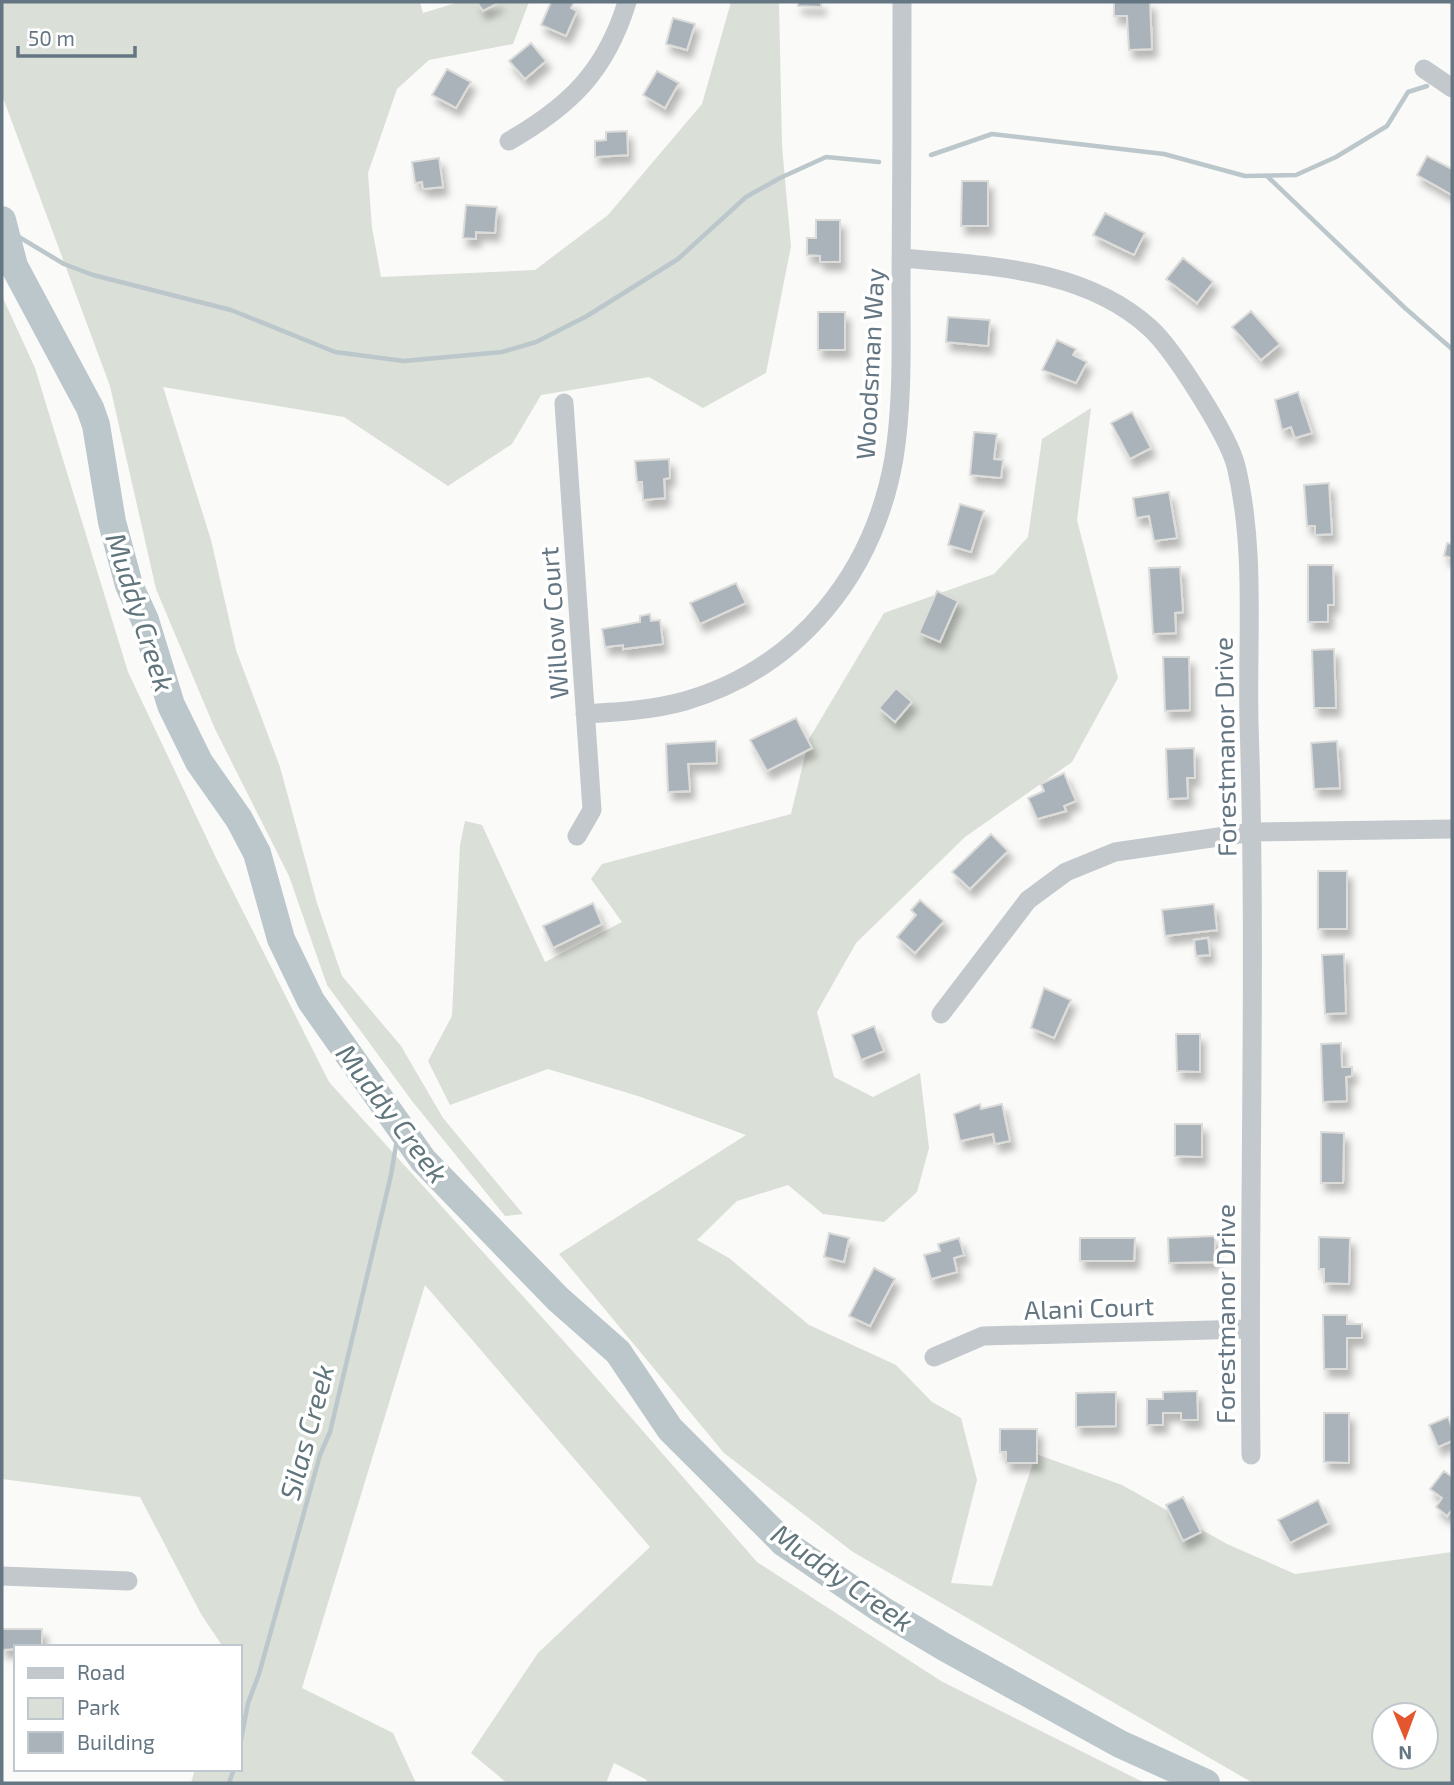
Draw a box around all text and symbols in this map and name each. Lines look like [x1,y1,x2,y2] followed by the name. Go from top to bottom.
[18,14,135,58] scale bar
[28,25,75,50] text: 50 m
[849,267,890,461] street label: Woodsman Way
[99,528,183,696] water label: Muddy Creek
[532,546,574,700] street label: Willow Court
[1207,637,1241,857] street label: Forestmanor Drive
[330,1037,456,1189] water label: Muddy Creek
[1209,1204,1240,1424] street label: Forestmanor Drive
[1023,1289,1155,1325] street label: Alani Court
[272,1361,340,1503] water label: Silas Creek
[766,1516,920,1638] water label: Muddy Creek
[14,1645,242,1771] legend
[77,1659,125,1684] text: Road
[77,1694,120,1719] text: Park
[1370,1701,1440,1771] north arrow
[77,1729,155,1754] text: Building
[1398,1742,1412,1765] text: N

